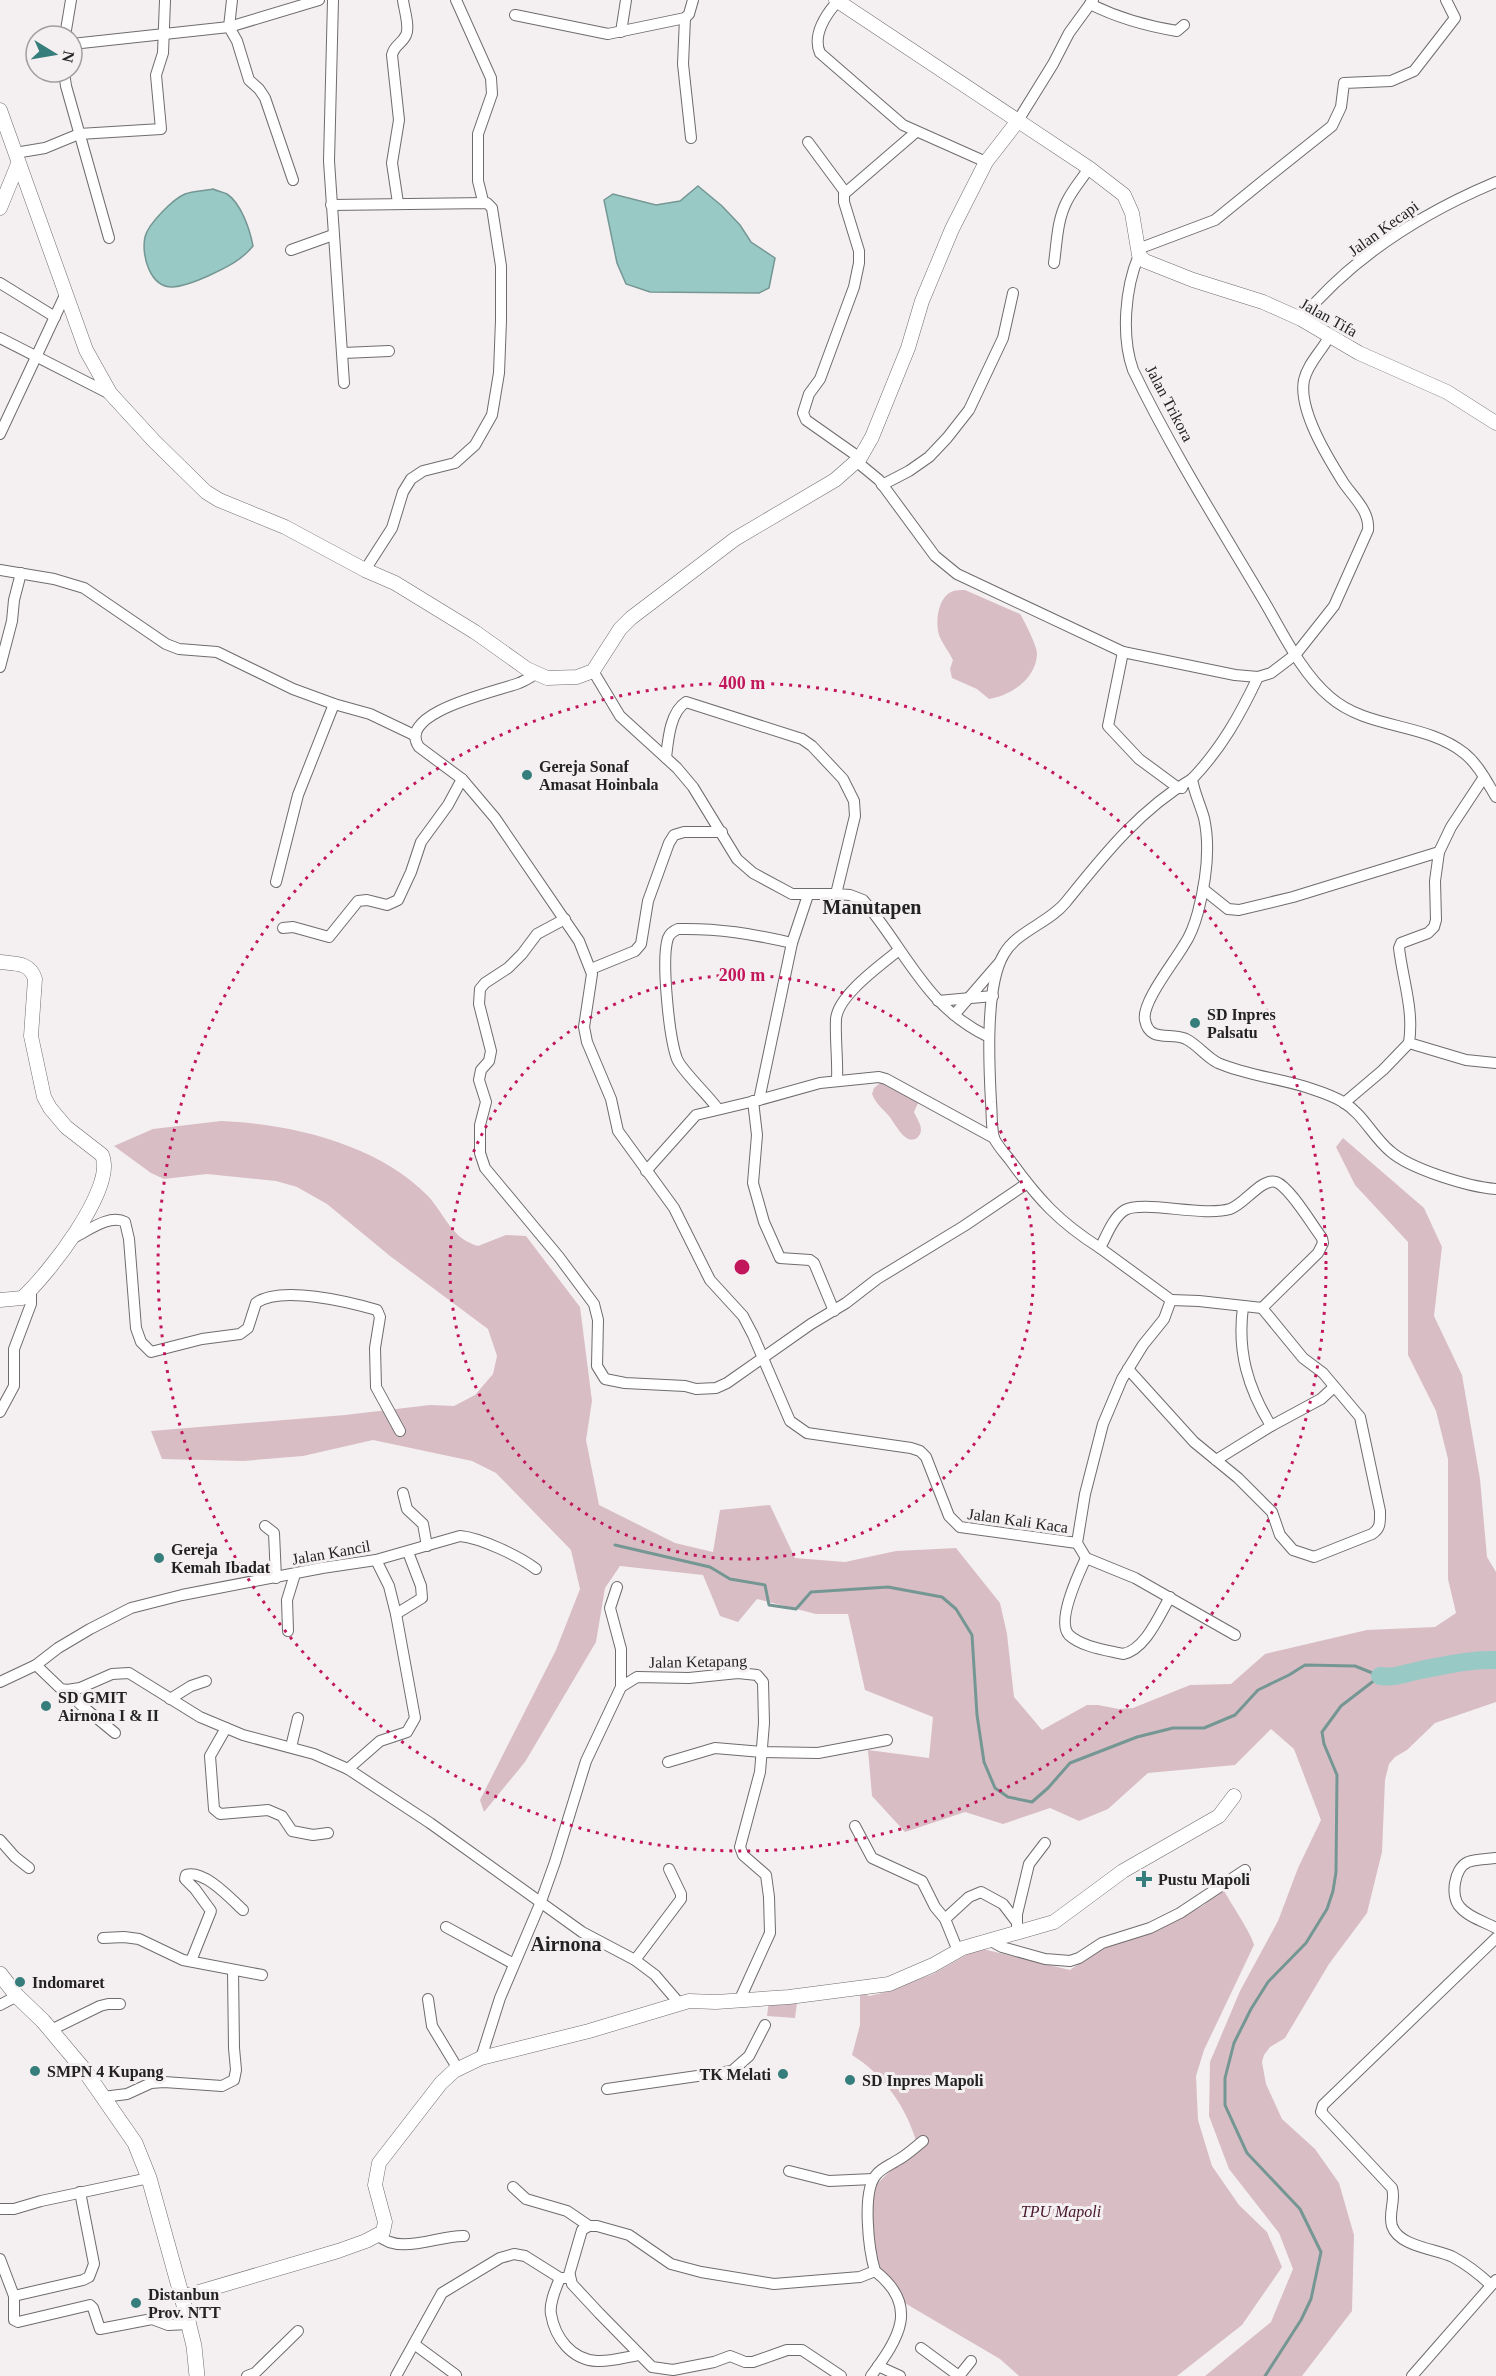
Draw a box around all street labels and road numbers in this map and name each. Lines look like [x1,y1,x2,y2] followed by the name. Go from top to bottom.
[1345,197,1423,260] street label: Jalan Kecapi
[1297,295,1360,340] street label: Jalan Tifa
[1142,362,1197,444] street label: Jalan Trikora
[967,1505,1069,1536] street label: Jalan Kali Kaca
[290,1537,372,1568] street label: Jalan Kancil
[649,1652,747,1672] street label: Jalan Ketapang

